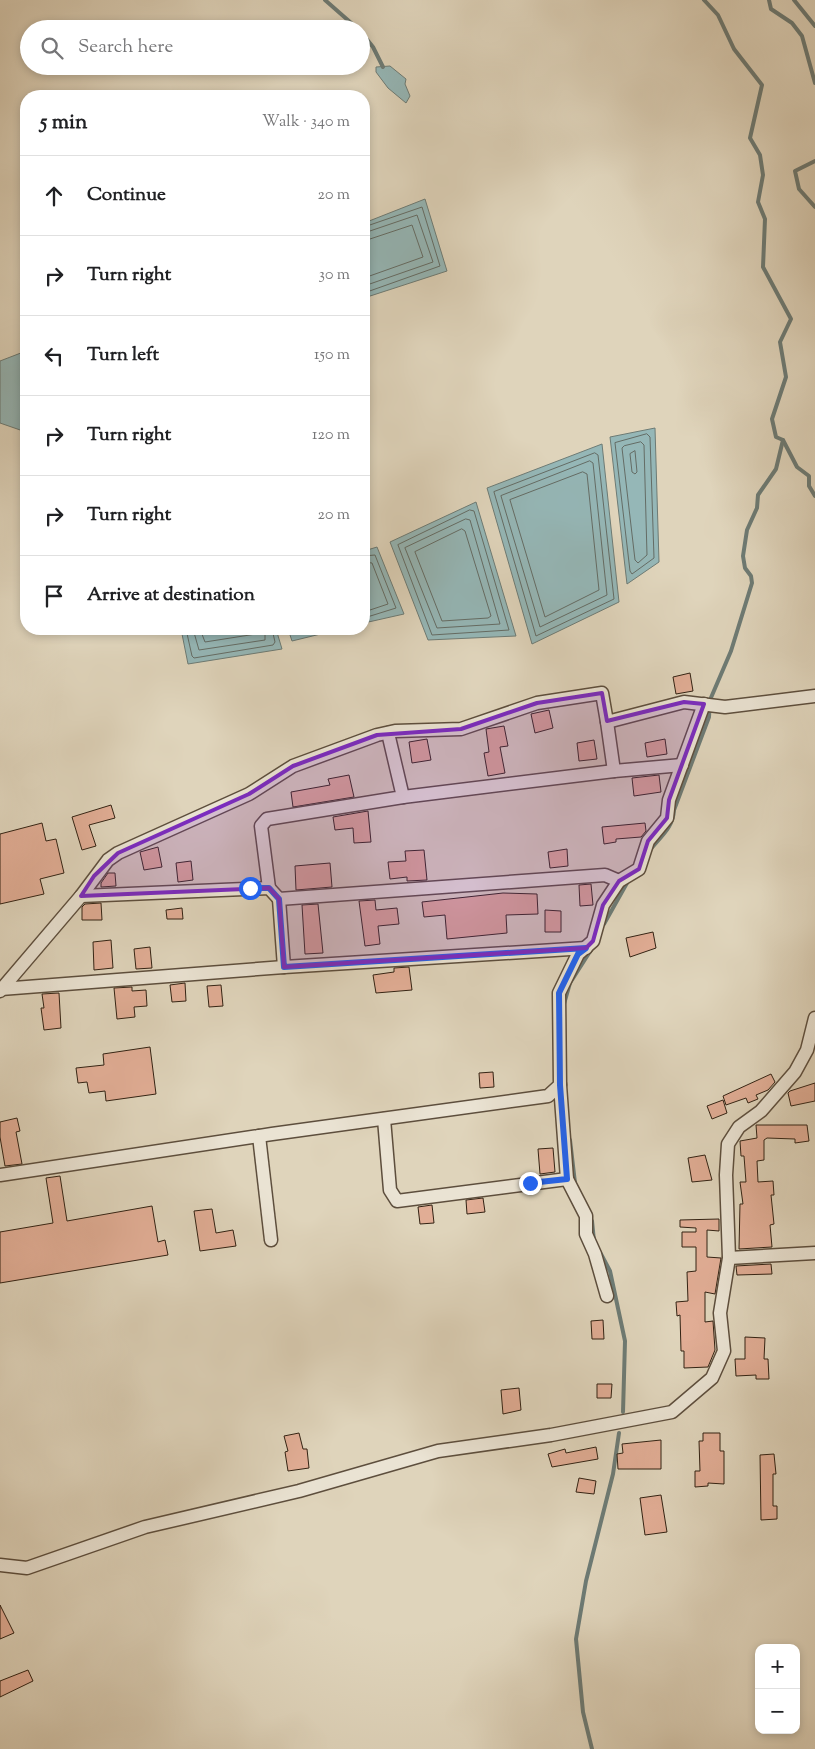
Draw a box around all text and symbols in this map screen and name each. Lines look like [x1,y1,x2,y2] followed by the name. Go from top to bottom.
[20,20,370,75] search box
[38,34,66,62] icon: search
[78,34,173,61] text: Search here
[40,108,87,138] text: 5 min
[262,111,350,134] text: Walk · 340 m
[40,182,68,210] icon: ahead
[87,182,166,209] text: Continue
[317,184,350,207] text: 20 m
[40,262,68,290] icon: right
[87,262,171,289] text: Turn right
[319,264,350,287] text: 30 m
[40,342,68,370] icon: left
[87,342,159,369] text: Turn left
[314,344,350,367] text: 150 m
[40,422,68,450] icon: right
[87,422,171,449] text: Turn right
[312,424,350,447] text: 120 m
[40,502,68,530] icon: right
[87,502,171,529] text: Turn right
[317,504,350,527] text: 20 m
[40,582,68,610] icon: arrive
[87,582,255,609] text: Arrive at destination
[239,877,262,900] route start
[519,1172,542,1195] route end
[755,1644,800,1734] map controls
[755,1644,800,1689] button: +
[755,1689,800,1734] button: −

